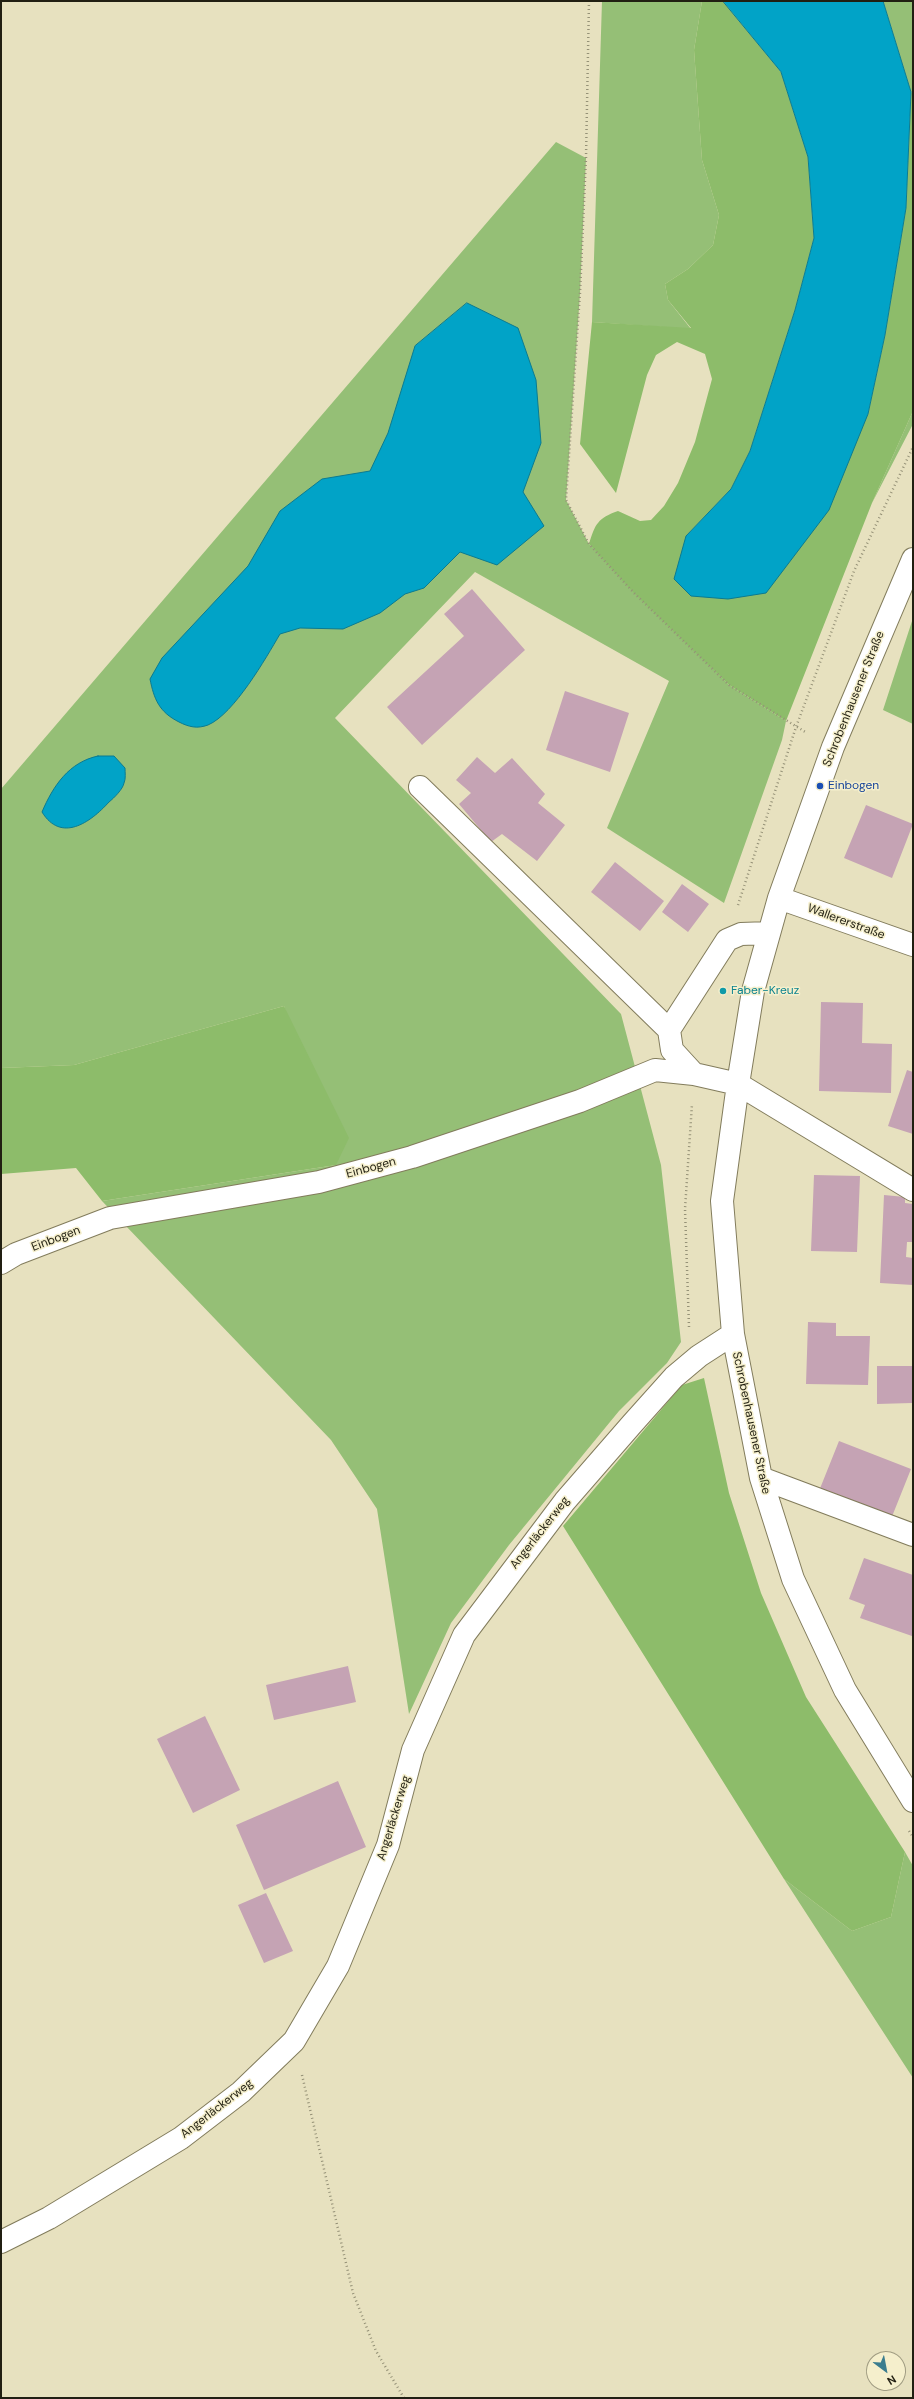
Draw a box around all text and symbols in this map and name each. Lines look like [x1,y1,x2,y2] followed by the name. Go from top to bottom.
[820,629,888,769] street label: Schrobenhausener Straße
[828,779,879,793] place label: Einbogen
[815,781,825,791] marker: Einbogen
[805,901,887,943] street label: Wallererstraße
[731,984,799,998] place label: Faber-Kreuz
[718,986,728,996] marker: Faber-Kreuz
[344,1154,398,1182] street label: Einbogen
[30,1223,82,1255] street label: Einbogen
[729,1351,773,1495] street label: Schrobenhausener Straße
[507,1494,573,1572] street label: Angerläckerweg
[374,1774,414,1862] street label: Angerläckerweg
[178,2076,256,2142] street label: Angerläckerweg
[866,2351,906,2391] north arrow
[885,2372,899,2388] text: N

